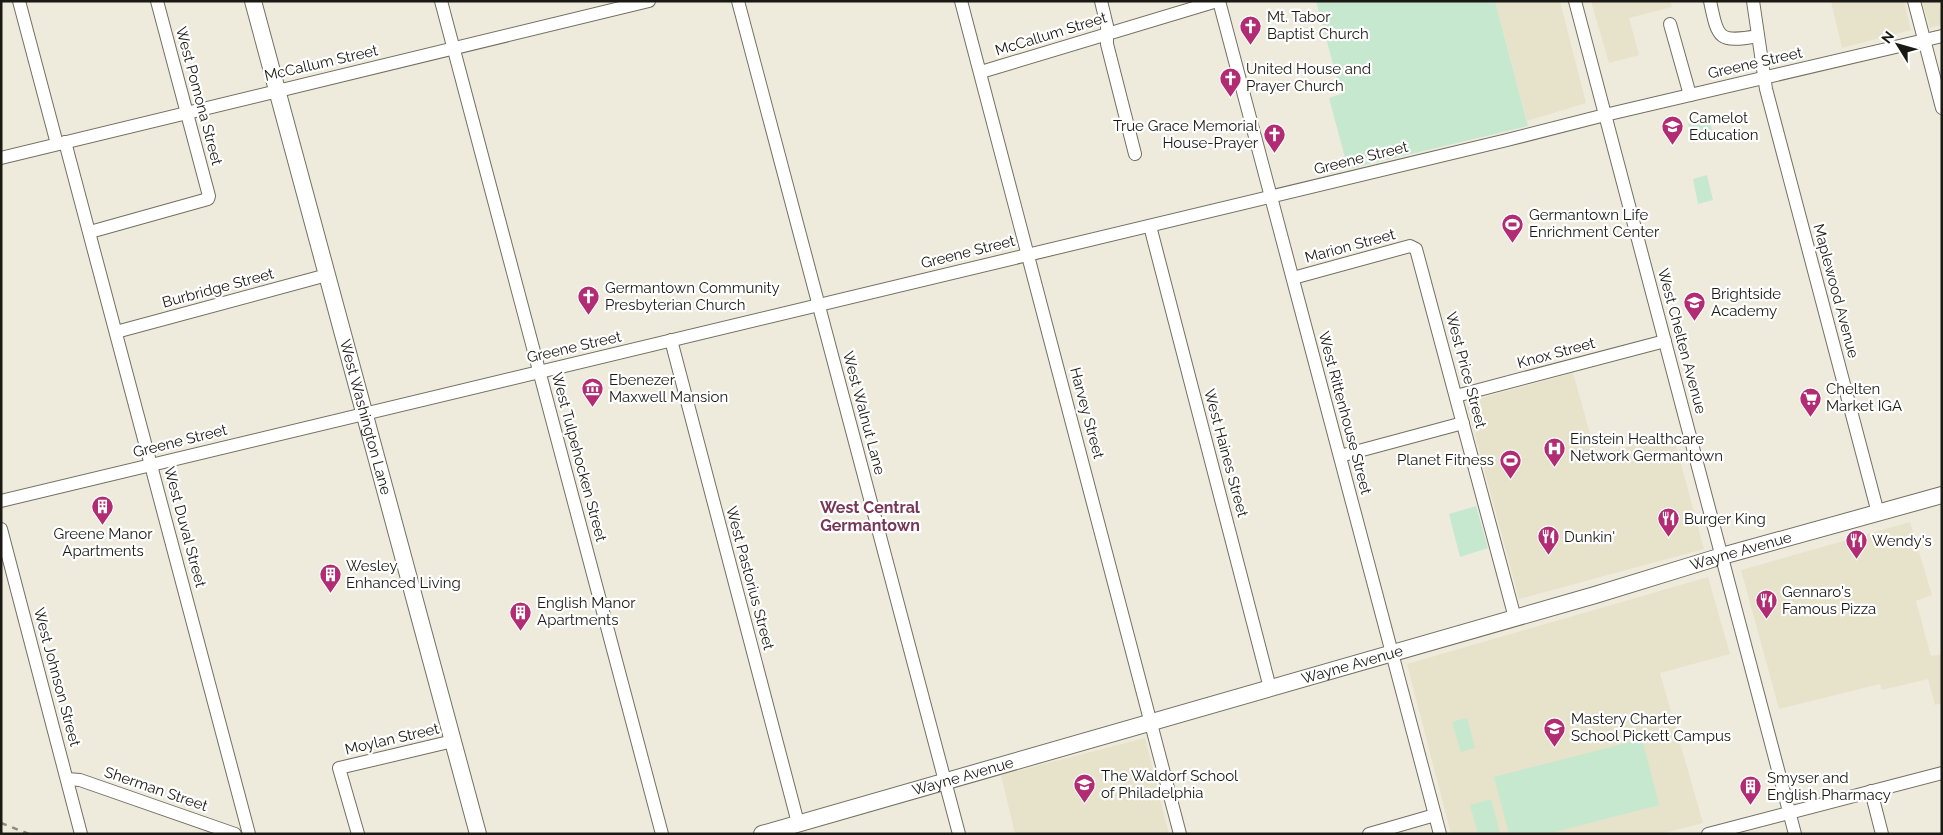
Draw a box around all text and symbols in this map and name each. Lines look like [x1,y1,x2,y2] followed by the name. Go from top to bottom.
[993,8,1109,60] street label: McCallum Street
[1267,8,1369,43] place label: Mt. Tabor Baptist Church
[1239,14,1263,45] church icon: Mt. Tabor Baptist Church
[1873,20,1923,70] north arrow
[172,25,226,167] street label: West Pomona Street
[1878,28,1897,46] text: N
[262,41,380,85] street label: McCallum Street
[1706,43,1804,83] street label: Greene Street
[1246,60,1371,95] place label: United House and Prayer Church
[1218,66,1242,97] church icon: United House and Prayer Church
[1689,109,1758,144] place label: Camelot Education
[1661,115,1685,146] school or university icon: Camelot Education
[1113,117,1259,152] place label: True Grace Memorial House-Prayer
[1262,123,1286,154] church icon: True Grace Memorial House-Prayer
[1312,138,1410,178] street label: Greene Street
[1529,206,1660,241] place label: Germantown Life Enrichment Center
[1501,212,1525,243] sports icon: Germantown Life Enrichment Center
[1809,222,1863,360] street label: Maplewood Avenue
[1303,225,1397,267] street label: Marion Street
[919,232,1017,272] street label: Greene Street
[160,264,276,312] street label: Burbridge Street
[1654,266,1710,416] street label: West Chelten Avenue
[605,279,780,314] place label: Germantown Community Presbyterian Church
[577,285,601,316] church icon: Germantown Community Presbyterian Church
[1711,285,1781,320] place label: Brightside Academy
[1683,291,1707,322] school or university icon: Brightside Academy
[1442,310,1490,430] street label: West Price Street
[525,327,623,367] street label: Greene Street
[1315,329,1375,497] street label: West Rittenhouse Street
[1515,334,1597,372] street label: Knox Street
[336,337,395,497] street label: West Washington Lane
[839,349,889,477] street label: West Walnut Lane
[1066,365,1108,461] street label: Harvey Street
[548,370,610,544] street label: West Tulpehocken Street
[609,371,728,406] place label: Ebenezer Maxwell Mansion
[581,377,605,408] museum icon: Ebenezer Maxwell Mansion
[1826,380,1902,415] place label: Chelten Market IGA
[1798,386,1822,417] supermarket icon: Chelten Market IGA
[1200,387,1252,519] street label: West Haines Street
[131,421,229,461] street label: Greene Street
[1570,430,1723,465] place label: Einstein Healthcare Network Germantown
[1542,436,1566,467] hospital icon: Einstein Healthcare Network Germantown
[1498,448,1522,479] sports icon: Planet Fitness
[1397,451,1494,469] place label: Planet Fitness
[160,465,210,589] street label: West Duval Street
[91,494,115,525] building icon: Greene Manor Apartments
[820,498,921,535] district label: West Central Germantown
[722,504,778,652] street label: West Pastorius Street
[1656,507,1680,538] restaurant icon: Burger King
[1684,510,1766,528] place label: Burger King
[54,525,153,560] place label: Greene Manor Apartments
[1536,525,1560,556] restaurant icon: Dunkin'
[1564,528,1615,546] place label: Dunkin'
[1688,528,1794,574] street label: Wayne Avenue
[1844,529,1868,560] restaurant icon: Wendy's
[1872,532,1932,550] place label: Wendy's
[346,557,461,592] place label: Wesley Enhanced Living
[318,563,342,594] building icon: Wesley Enhanced Living
[1782,583,1876,618] place label: Gennaro's Famous Pizza
[1754,589,1778,620] restaurant icon: Gennaro's Famous Pizza
[537,594,636,629] place label: English Manor Apartments
[509,600,533,631] building icon: English Manor Apartments
[30,606,84,748] street label: West Johnson Street
[1299,642,1405,688] street label: Wayne Avenue
[1571,710,1731,745] place label: Mastery Charter School Pickett Campus
[1543,716,1567,747] school or university icon: Mastery Charter School Pickett Campus
[343,719,441,759] street label: Moylan Street
[910,753,1016,799] street label: Wayne Avenue
[102,763,210,815] street label: Sherman Street
[1101,767,1239,802] place label: The Waldorf School of Philadelphia
[1767,769,1891,804] place label: Smyser and English Pharmacy
[1073,773,1097,804] school or university icon: The Waldorf School of Philadelphia
[1739,775,1763,806] building icon: Smyser and English Pharmacy

